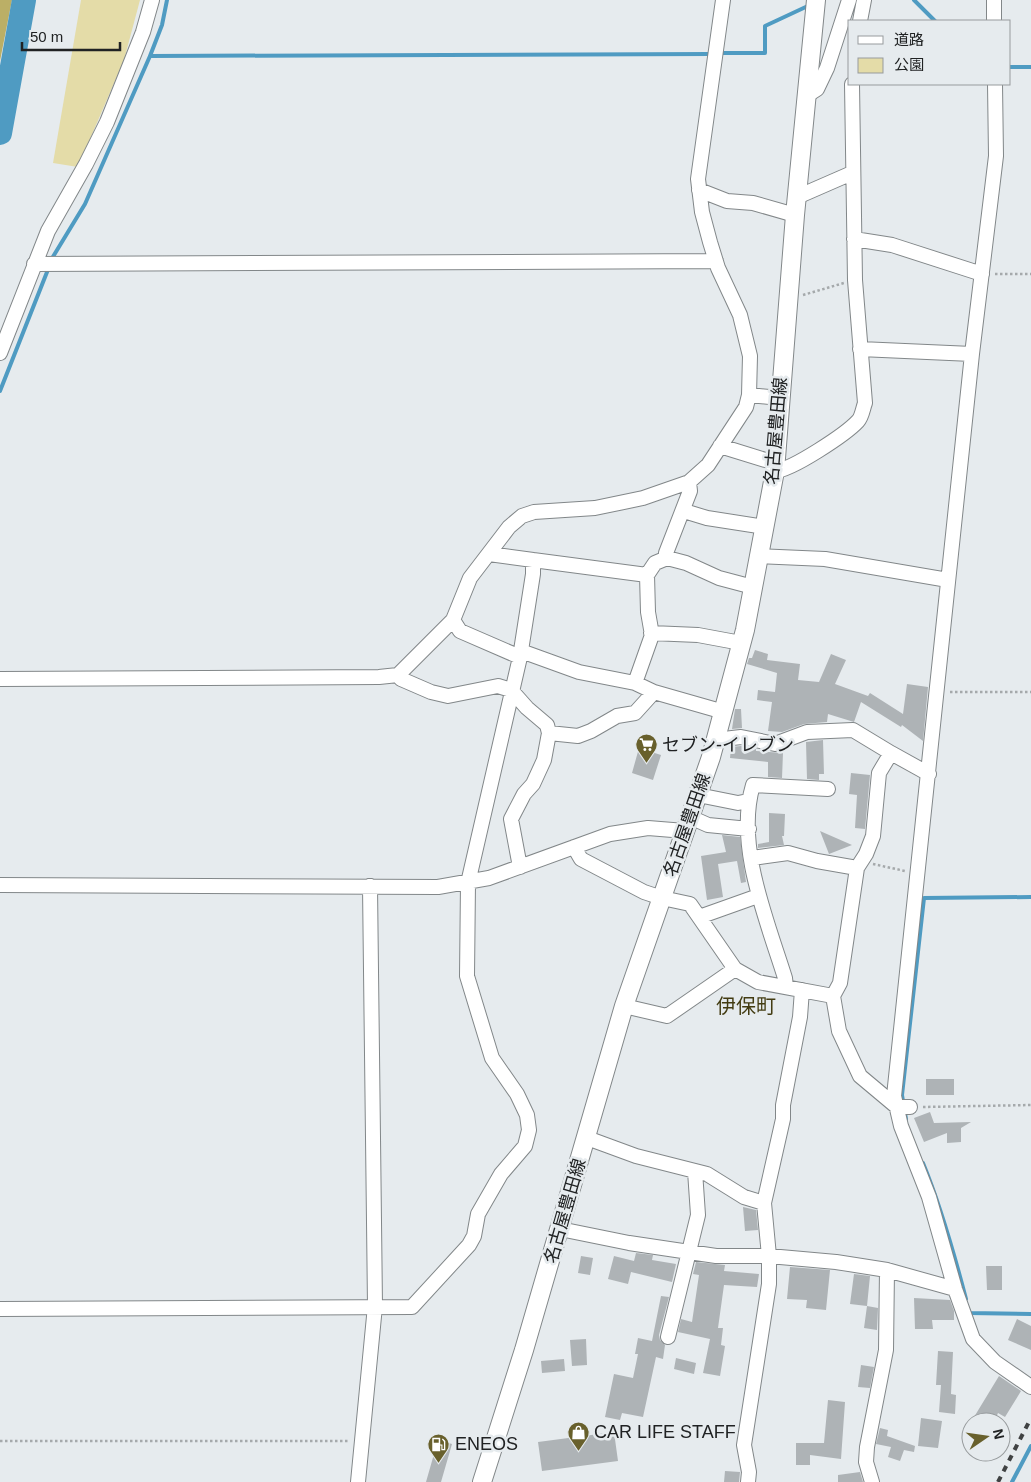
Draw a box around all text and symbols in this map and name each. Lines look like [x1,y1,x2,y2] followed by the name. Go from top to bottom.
[22,20,120,52] scale bar
[848,20,1011,85] legend
[30,28,63,45] text: 50 m
[894,31,924,48] text: 道路
[894,56,924,73] text: 公園
[761,376,791,486] street label: 名古屋豊田線
[634,733,658,764] supermarket icon: セブン-イレブン
[662,735,794,755] place label: セブン-イレブン
[660,771,714,879] street label: 名古屋豊田線
[716,995,776,1017] district label: 伊保町
[541,1156,589,1266] street label: 名古屋豊田線
[961,1412,1011,1462] north arrow
[566,1420,590,1451] shop icon: CAR LIFE STAFF
[594,1422,736,1442] place label: CAR LIFE STAFF
[990,1427,1008,1441] text: N
[427,1432,451,1463] fuel station icon: ENEOS
[455,1434,518,1454] place label: ENEOS

